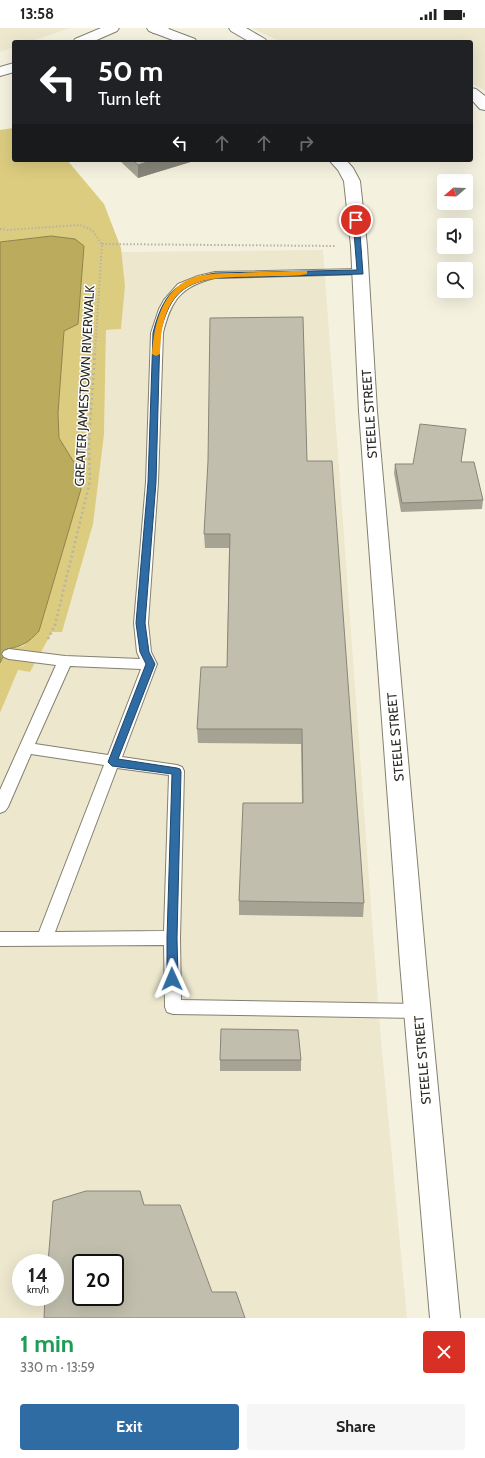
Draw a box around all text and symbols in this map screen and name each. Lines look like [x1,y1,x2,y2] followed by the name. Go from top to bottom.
[20,5,54,23] text: 13:58
[98,54,163,88] text: 50 m
[32,56,84,108] icon: left
[98,88,161,110] text: Turn left
[169,132,191,154] icon: left
[211,132,233,154] icon: ahead
[253,132,275,154] icon: ahead
[295,132,317,154] icon: right
[437,174,473,210] north arrow
[437,174,473,298] map controls
[339,203,373,237] pin
[345,209,367,231] icon: arrive
[437,218,473,254] button: sound
[437,262,473,298] button: search
[71,284,97,487] street label: GREATER JAMESTOWN RIVERWALK
[358,369,380,459] street label: STEELE STREET
[383,692,407,782] street label: STEELE STREET
[151,958,193,1000] position arrow
[410,1015,434,1105] street label: STEELE STREET
[72,1254,124,1306] speed limit sign: 20
[28,1263,48,1287] text: 14
[27,1283,49,1296] text: km/h
[20,1329,74,1358] text: 1 min
[423,1331,465,1373] button: close
[20,1359,95,1375] text: 330 m · 13:59
[20,1404,239,1450] button: Exit
[247,1404,465,1450] button: Share

